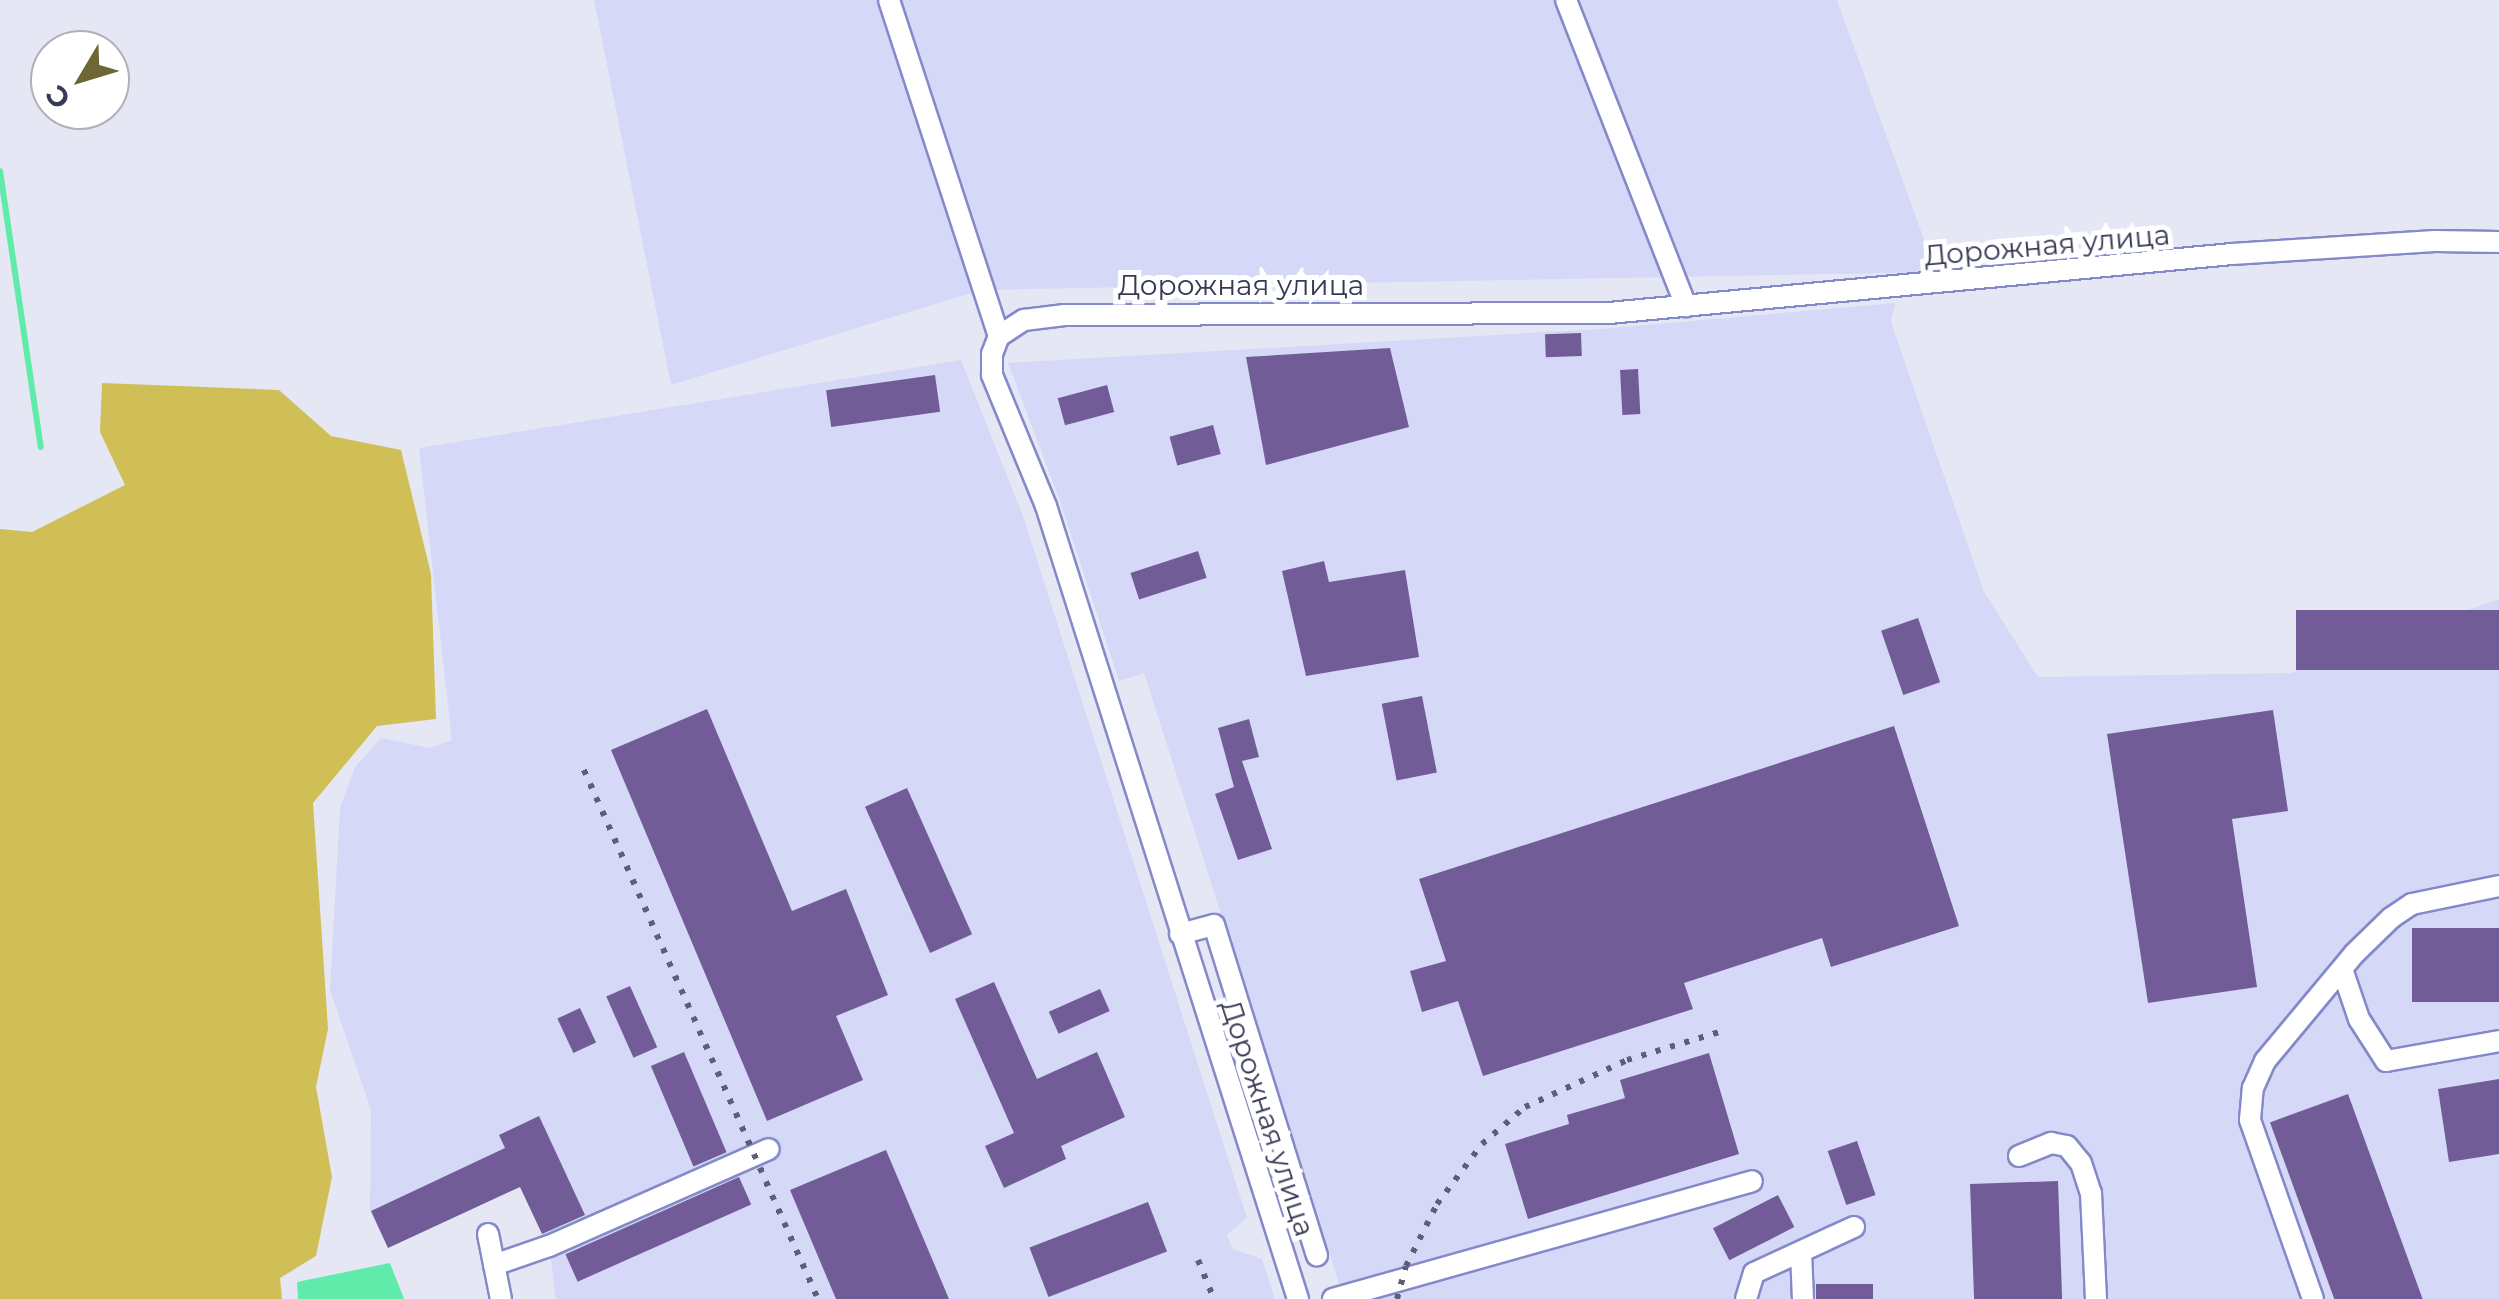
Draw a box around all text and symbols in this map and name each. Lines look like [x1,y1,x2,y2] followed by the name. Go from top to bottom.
[30,30,130,130] north arrow
[38,79,78,116] text: С
[1923,218,2171,272] street label: Дорожная улица
[1118,268,1364,302] street label: Дорожная улица
[1214,996,1322,1240] street label: Дорожная улица

